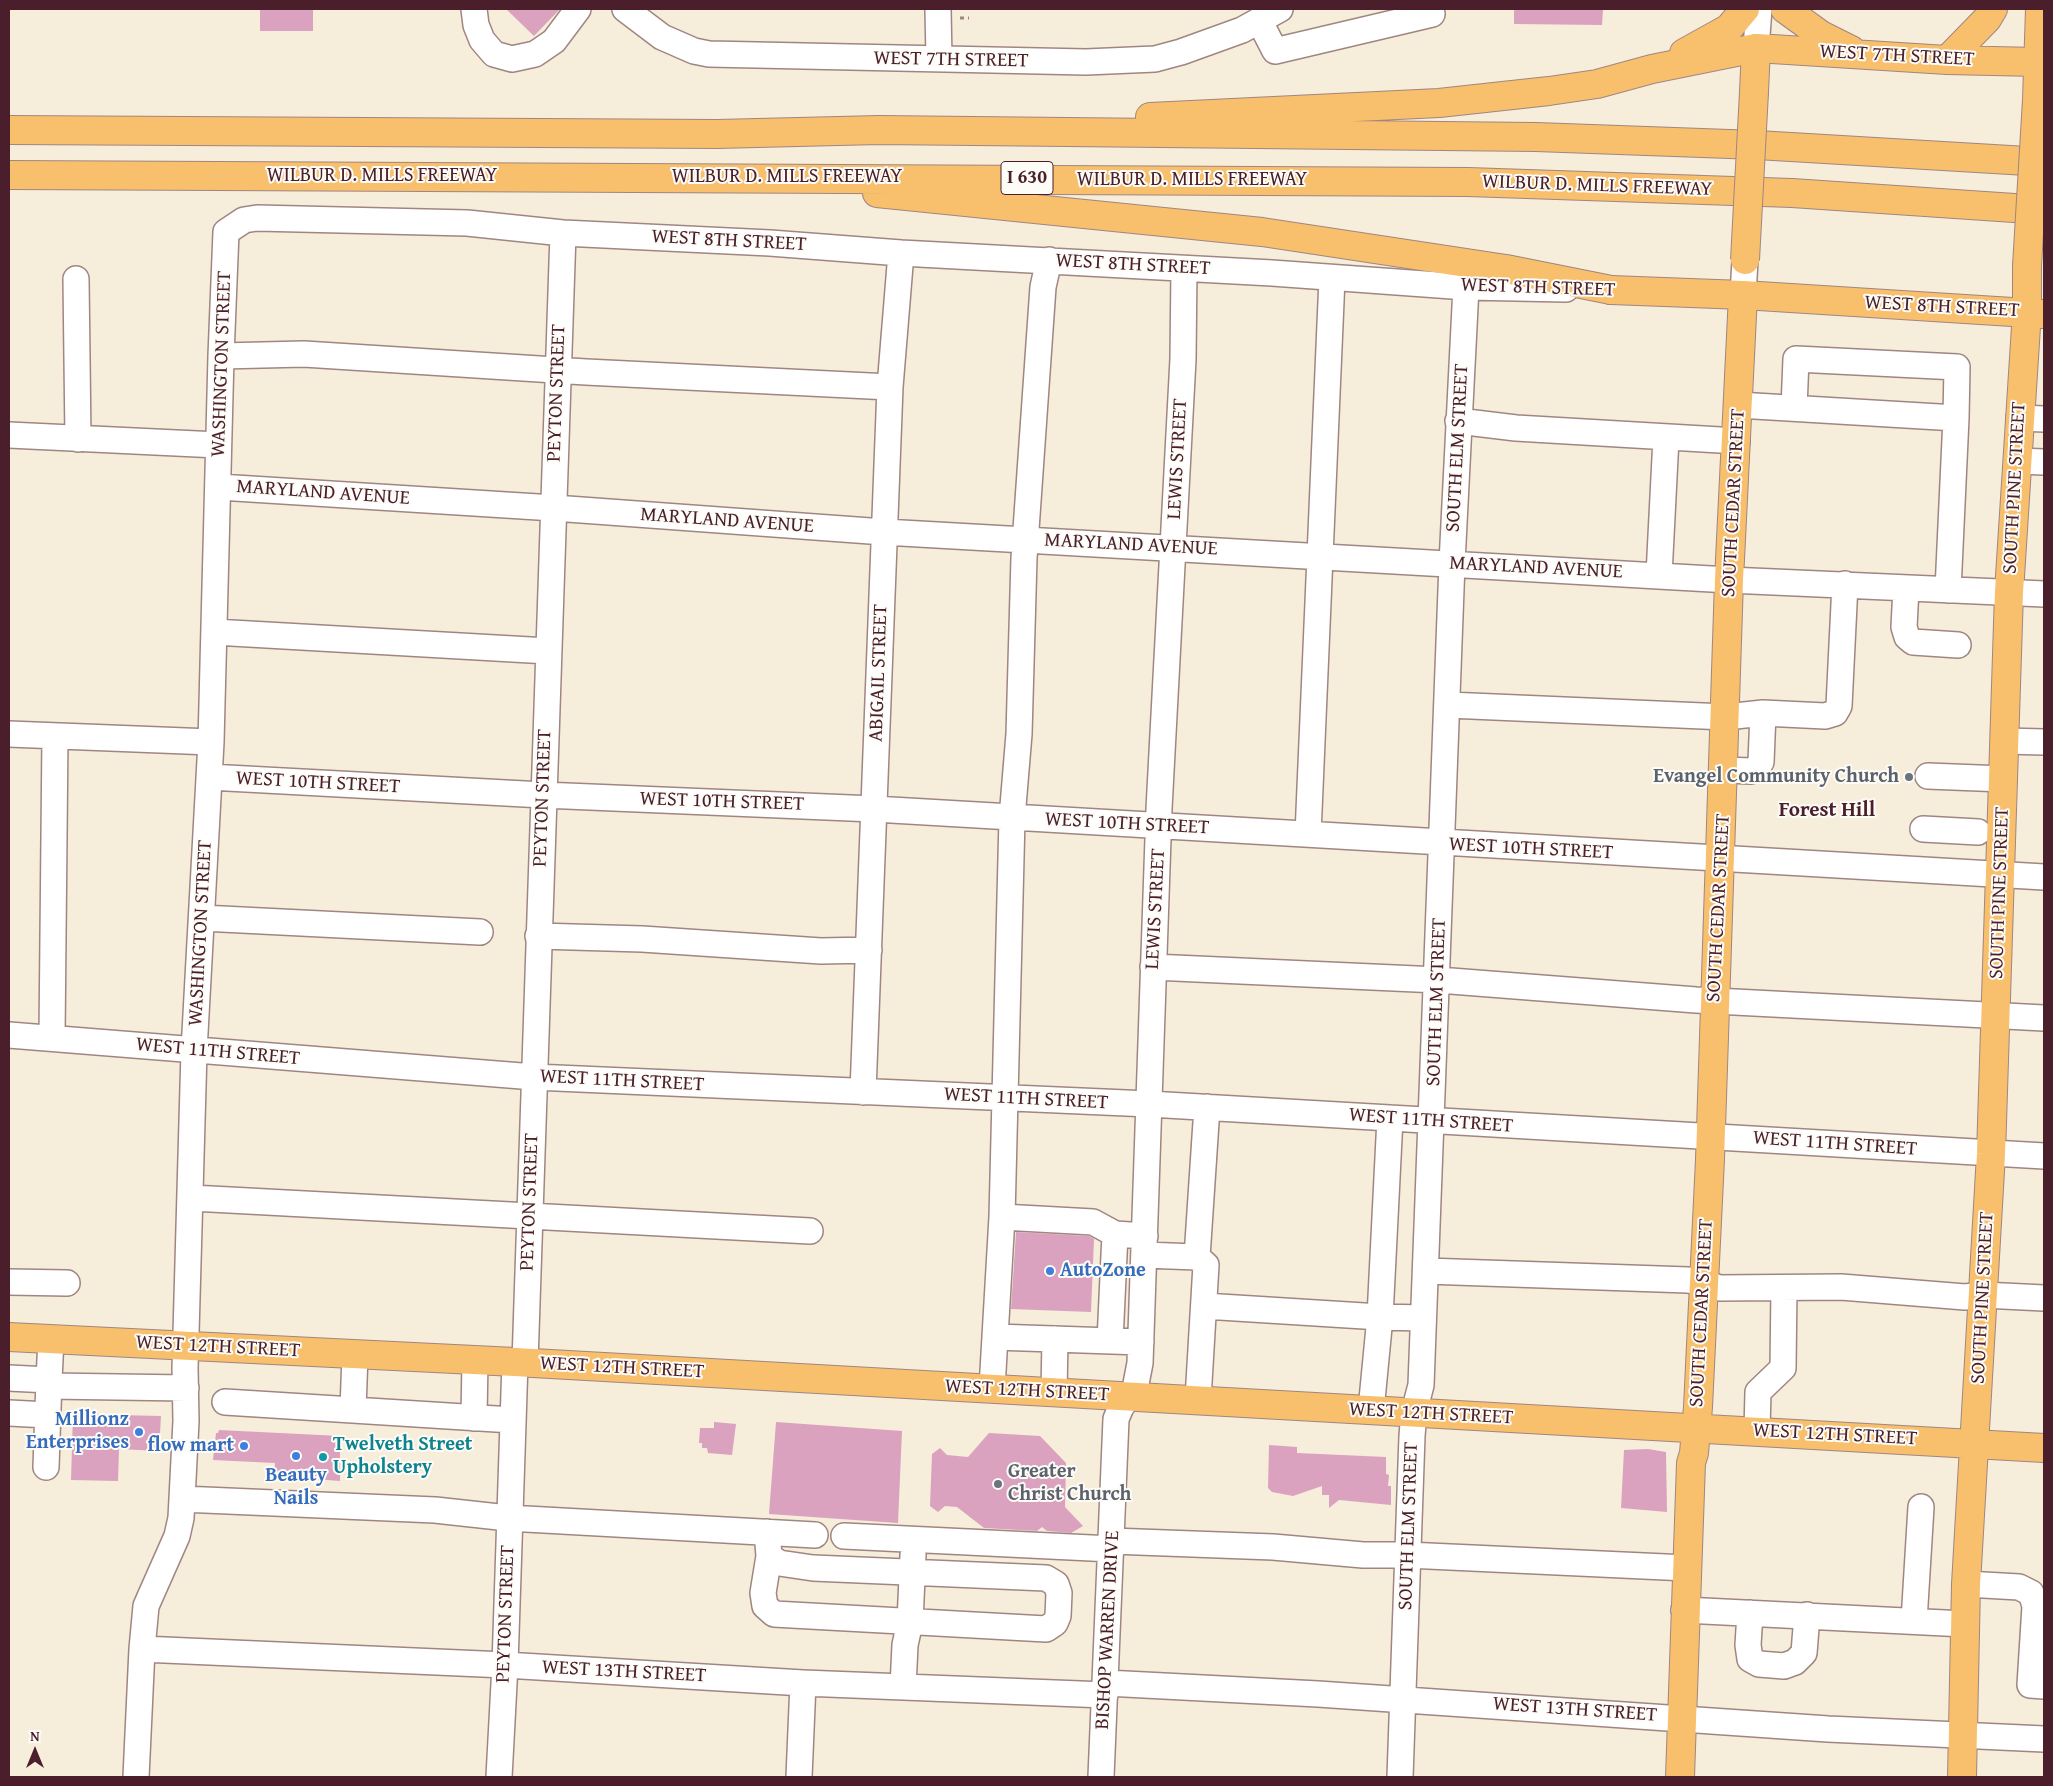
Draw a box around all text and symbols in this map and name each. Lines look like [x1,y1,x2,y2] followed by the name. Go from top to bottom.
[1819,40,1975,72] street label: WEST 7TH STREET
[873,47,1029,73] street label: WEST 7TH STREET
[1001,162,1053,194] road number: I 630
[267,164,497,188] street label: WILBUR D. MILLS FREEWAY
[672,165,902,189] street label: WILBUR D. MILLS FREEWAY
[1077,168,1307,192] street label: WILBUR D. MILLS FREEWAY
[1482,170,1712,202] street label: WILBUR D. MILLS FREEWAY
[651,225,807,257] street label: WEST 8TH STREET
[1055,249,1211,281] street label: WEST 8TH STREET
[207,270,237,458] street label: WASHINGTON STREET
[1460,273,1616,303] street label: WEST 8TH STREET
[1864,291,2020,323] street label: WEST 8TH STREET
[543,324,571,462] street label: PEYTON STREET
[1442,363,1474,533] street label: SOUTH ELM STREET
[1163,398,1193,520] street label: LEWIS STREET
[1999,401,2031,575] street label: SOUTH PINE STREET
[1717,408,1751,598] street label: SOUTH CEDAR STREET
[236,475,410,511] street label: MARYLAND AVENUE
[640,503,814,539] street label: MARYLAND AVENUE
[1044,528,1218,562] street label: MARYLAND AVENUE
[1449,551,1623,585] street label: MARYLAND AVENUE
[865,604,893,742] street label: ABIGAIL STREET
[529,729,557,867] street label: PEYTON STREET
[1653,765,1899,789] place label: Evangel Community Church
[235,767,401,799] street label: WEST 10TH STREET
[1903,771,1915,783] marker: Evangel Community Church
[639,787,805,817] street label: WEST 10TH STREET
[1779,798,1875,824] district label: Forest Hill
[1985,806,2015,980] street label: SOUTH PINE STREET
[1044,808,1210,840] street label: WEST 10TH STREET
[1702,813,1736,1003] street label: SOUTH CEDAR STREET
[1448,833,1614,865] street label: WEST 10TH STREET
[184,839,218,1027] street label: WASHINGTON STREET
[1141,848,1171,970] street label: LEWIS STREET
[1422,917,1452,1087] street label: SOUTH ELM STREET
[135,1033,301,1071] street label: WEST 11TH STREET
[539,1065,705,1097] street label: WEST 11TH STREET
[943,1083,1109,1115] street label: WEST 11TH STREET
[1348,1103,1514,1139] street label: WEST 11TH STREET
[1752,1126,1918,1162] street label: WEST 11TH STREET
[516,1133,544,1271] street label: PEYTON STREET
[1967,1211,1999,1385] street label: SOUTH PINE STREET
[1685,1218,1719,1408] street label: SOUTH CEDAR STREET
[1060,1259,1146,1283] place label: AutoZone
[1044,1265,1056,1277] marker: AutoZone
[135,1331,301,1363] street label: WEST 12TH STREET
[539,1352,705,1384] street label: WEST 12TH STREET
[944,1375,1110,1407] street label: WEST 12TH STREET
[1348,1398,1514,1430] street label: WEST 12TH STREET
[26,1408,129,1455] place label: Millionz Enterprises
[1752,1419,1918,1451] street label: WEST 12TH STREET
[133,1426,145,1438] marker: Millionz Enterprises
[333,1433,472,1480] place label: Twelveth Street Upholstery
[148,1434,234,1458] place label: flow mart
[238,1440,250,1452] marker: flow mart
[1394,1441,1424,1611] street label: SOUTH ELM STREET
[290,1450,302,1462] marker: Beauty Nails
[317,1451,329,1463] marker: Twelveth Street Upholstery
[1008,1460,1131,1507] place label: Greater Christ Church
[265,1464,327,1511] place label: Beauty Nails
[992,1478,1004,1490] marker: Greater Christ Church
[1091,1530,1125,1730] street label: BISHOP WARREN DRIVE
[492,1545,520,1683] street label: PEYTON STREET
[541,1656,707,1688] street label: WEST 13TH STREET
[1492,1692,1658,1728] street label: WEST 13TH STREET
[10,1726,60,1776] north arrow
[30,1726,40,1746] text: N

